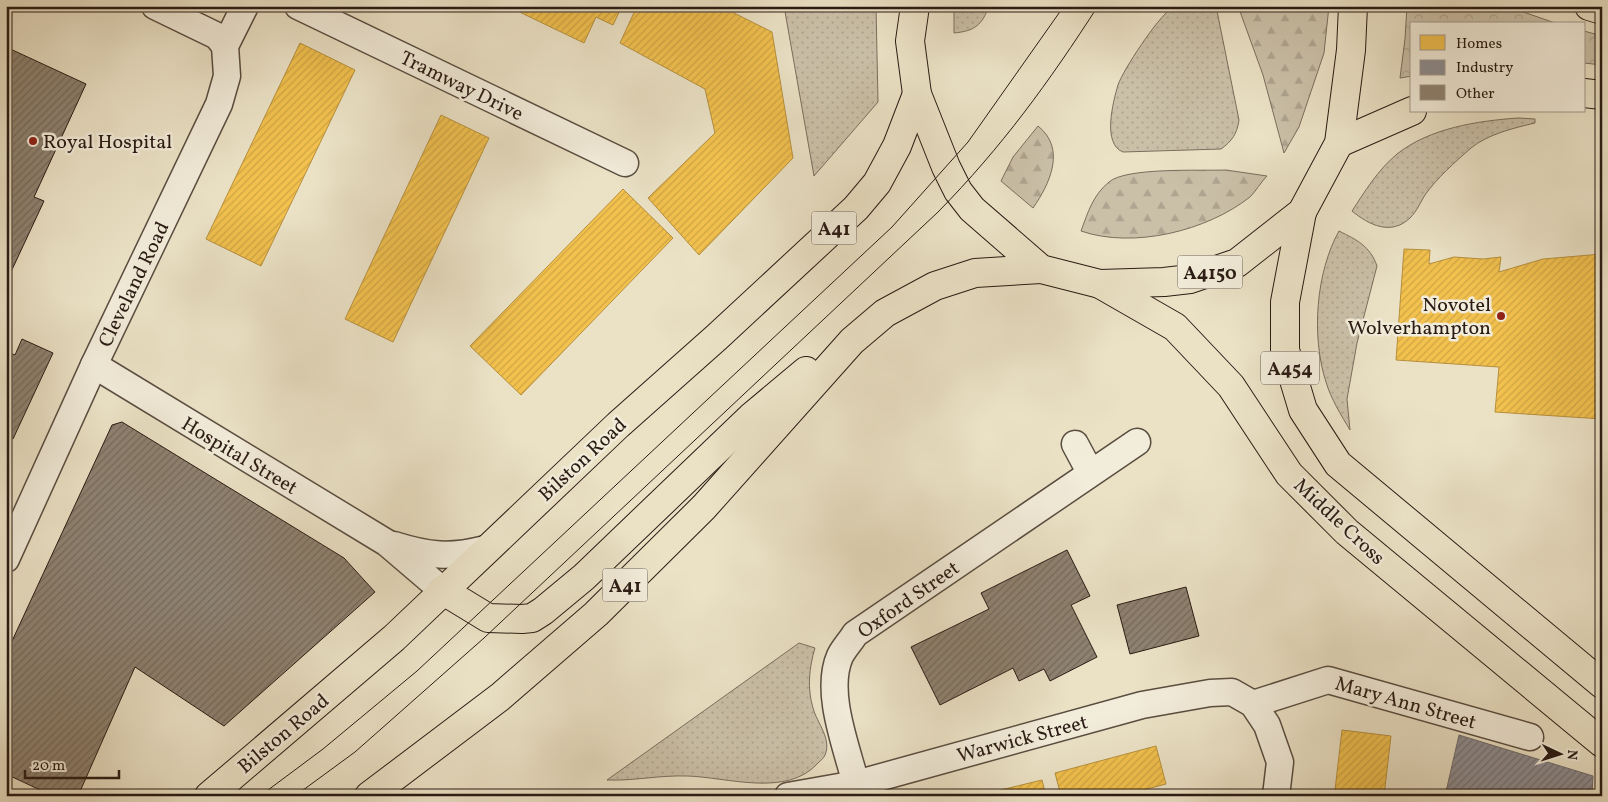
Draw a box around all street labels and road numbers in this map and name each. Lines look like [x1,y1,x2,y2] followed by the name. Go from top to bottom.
[395,45,528,129] street label: Tramway Drive
[812,212,856,244] road number: A41
[92,217,177,352] street label: Cleveland Road
[1178,256,1242,288] road number: A4150
[1261,352,1319,384] road number: A454
[176,411,302,502] street label: Hospital Street
[533,412,634,509] street label: Bilston Road
[1287,473,1391,572] street label: Middle Cross
[853,555,966,646] street label: Oxford Street
[602,568,648,602] road number: A41
[1332,670,1479,737] street label: Mary Ann Street
[233,688,336,781] street label: Bilston Road
[954,709,1091,771] street label: Warwick Street

